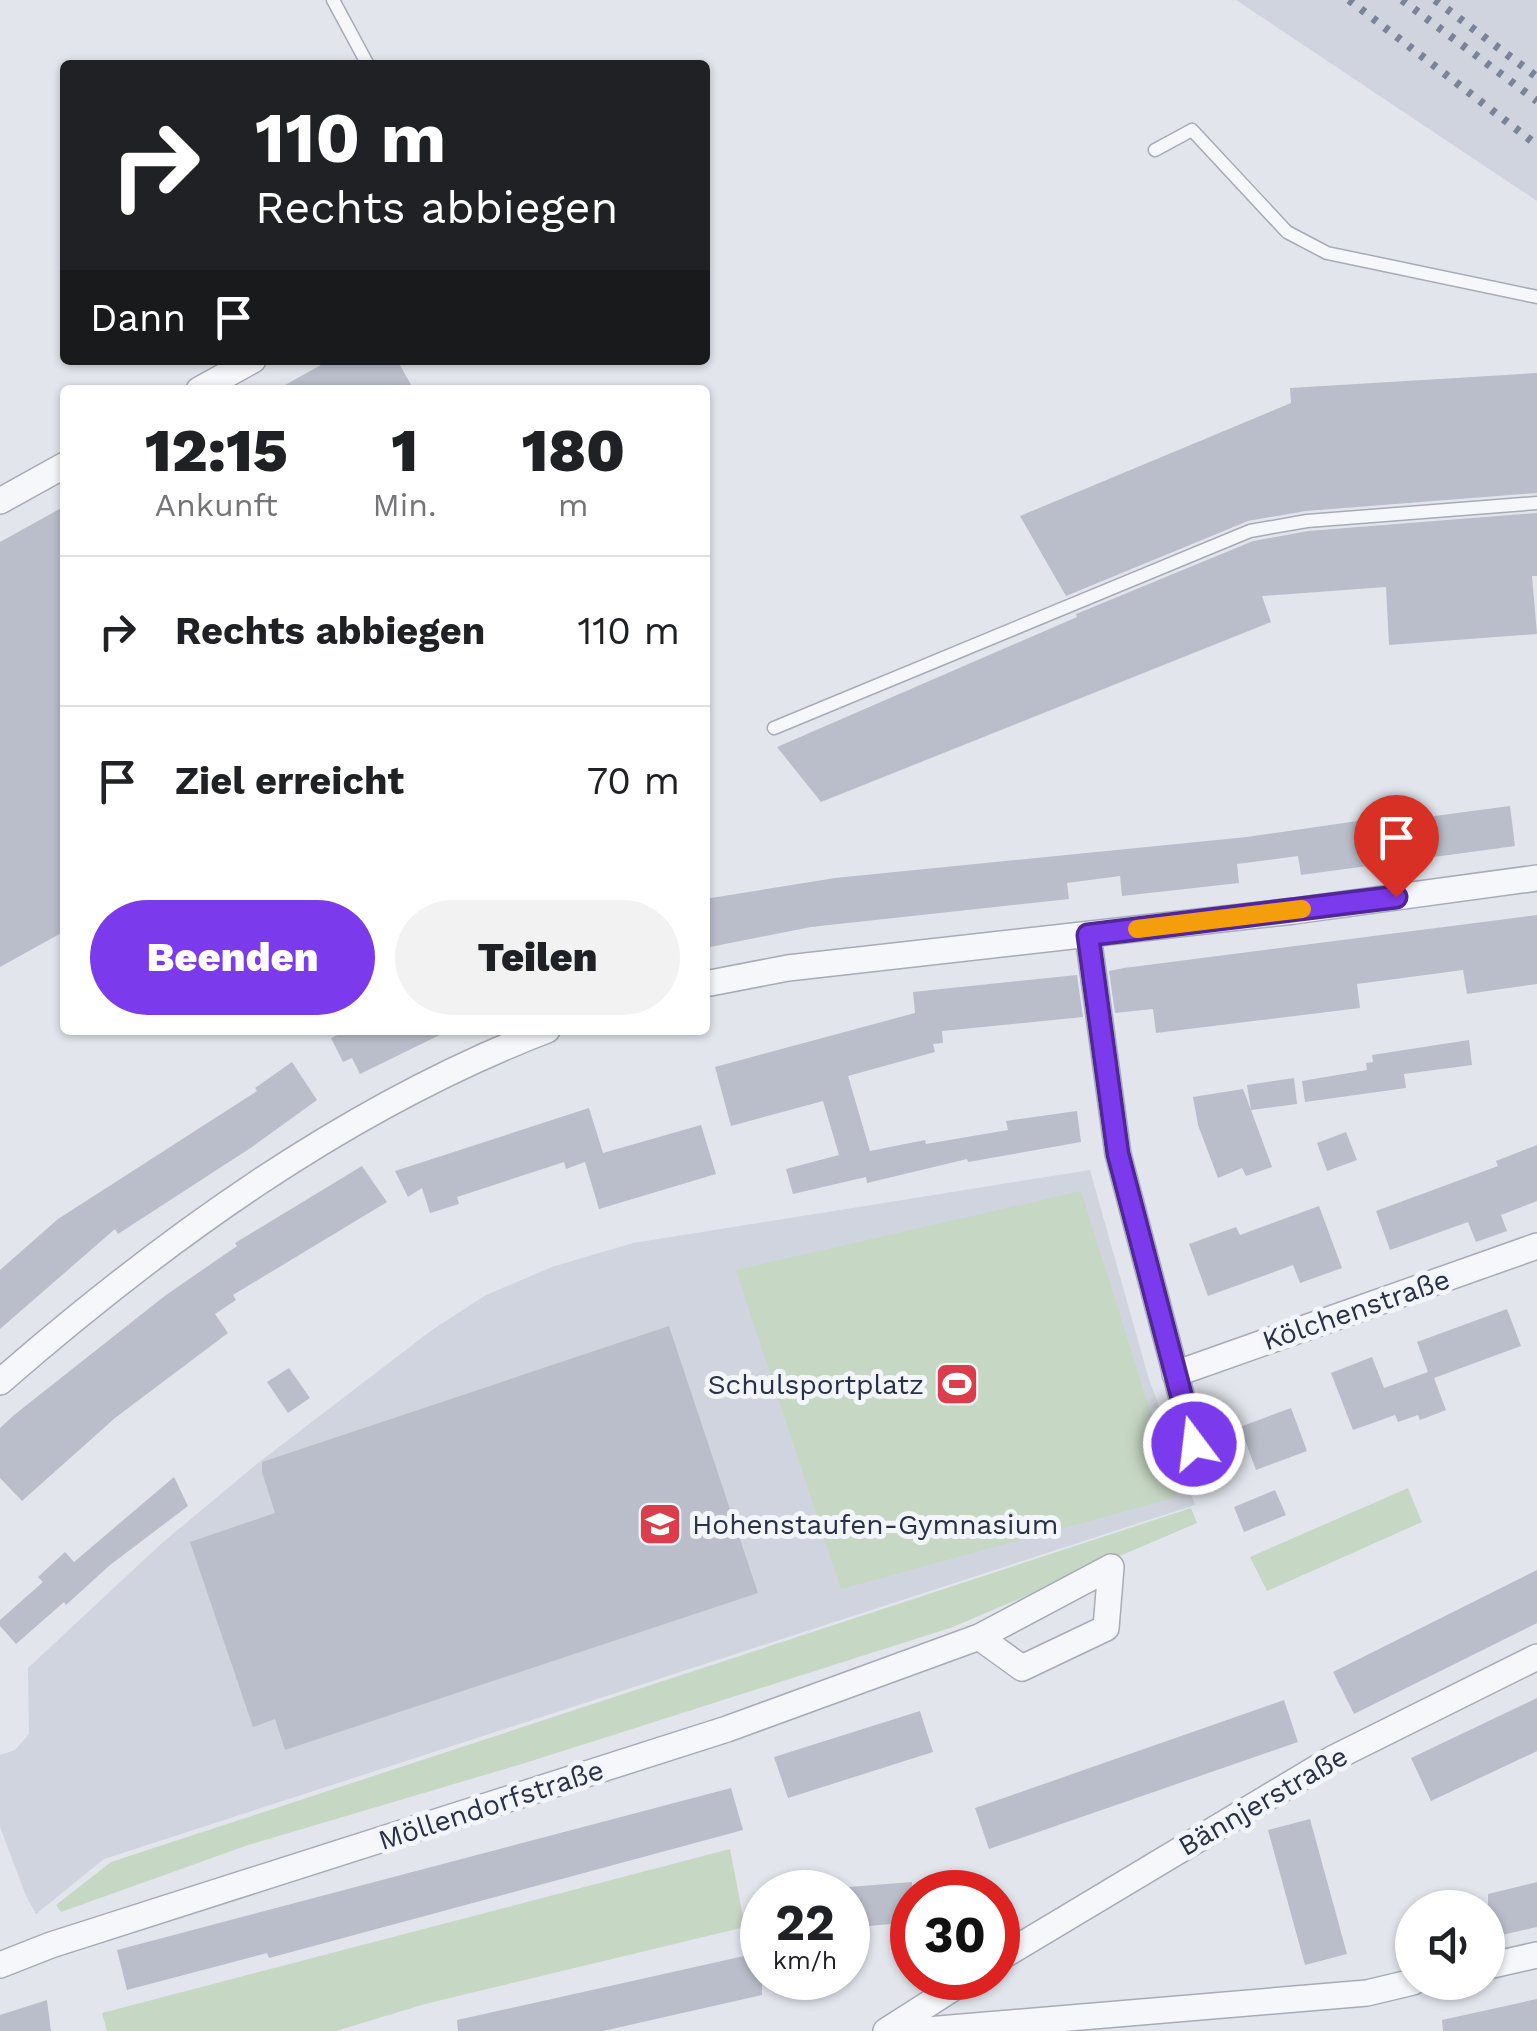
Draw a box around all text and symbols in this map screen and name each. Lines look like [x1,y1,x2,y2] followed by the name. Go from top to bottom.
[255,97,446,179] text: 110 m
[90,100,220,230] icon: right
[255,181,618,234] text: Rechts abbiegen
[206,290,261,345] icon: arrive
[90,296,186,340] text: Dann
[145,415,288,486] text: 12:15
[391,415,418,486] text: 1
[521,415,625,486] text: 180
[155,486,278,524] text: Ankunft
[372,486,437,524] text: Min.
[558,486,589,524] text: m
[90,604,145,659] icon: right
[175,609,485,653] text: Rechts abbiegen
[578,609,680,653] text: 110 m
[90,754,145,809] icon: arrive
[175,759,404,803] text: Ziel erreicht
[587,759,680,803] text: 70 m
[1354,795,1439,898] pin
[1369,810,1424,865] icon: arrive
[90,900,375,1015] button: Beenden
[395,900,680,1015] button: Teilen
[1258,1263,1454,1357] street label: Kölchenstraße
[934,1361,980,1407] sports icon: Schulsportplatz
[708,1368,924,1401] place label: Schulsportplatz
[1142,1392,1246,1496] position arrow
[637,1501,683,1547] school or university icon: Hohenstaufen-Gymnasium
[692,1508,1059,1541] place label: Hohenstaufen-Gymnasium
[1172,1739,1354,1863] street label: Bännjerstraße
[374,1753,608,1857] street label: Möllendorfstraße
[890,1870,1020,2000] speed limit sign: 30
[1395,1890,1505,2000] map controls
[1395,1890,1505,2000] button: sound
[775,1893,835,1952] text: 22
[773,1946,837,1975] text: km/h

